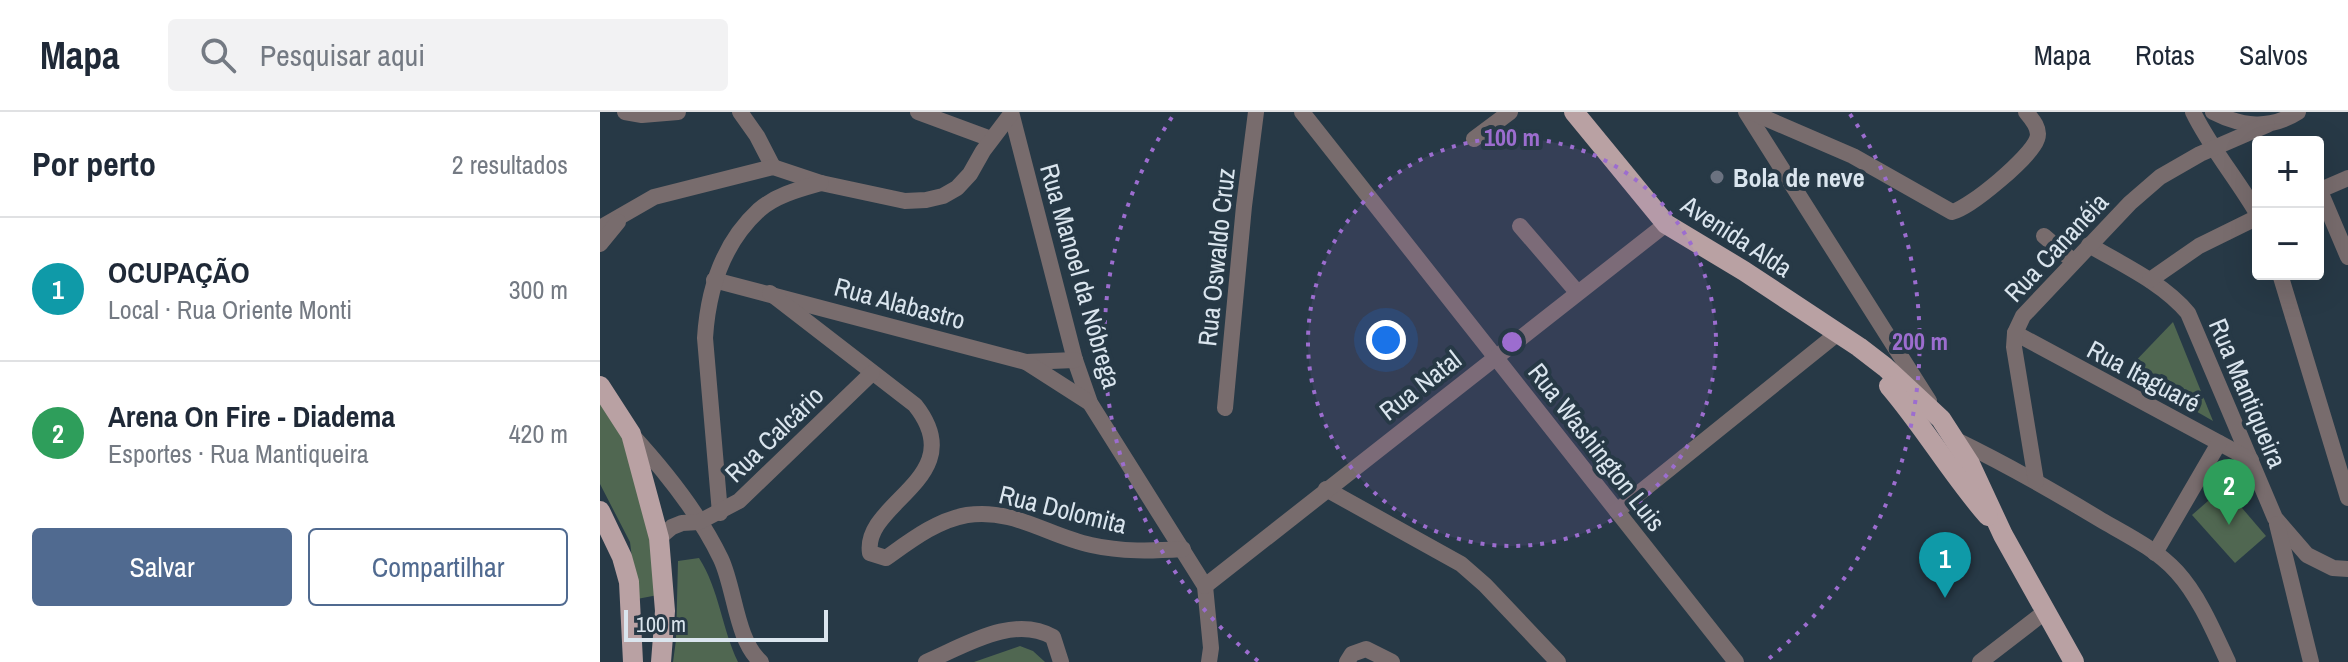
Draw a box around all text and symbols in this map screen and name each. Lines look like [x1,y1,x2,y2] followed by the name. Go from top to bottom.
[168,19,728,91] search box
[40,30,120,81] text: Mapa
[196,33,240,77] icon: search
[260,35,425,75] text: Pesquisar aqui
[2034,36,2091,74] text: Mapa
[2135,36,2195,74] text: Rotas
[2239,36,2308,74] text: Salvos
[1484,121,1540,153] text: 100 m
[2252,136,2324,280] map controls
[2252,136,2324,208] button: +
[32,141,156,187] text: Por perto
[452,147,568,182] text: 2 resultados
[1032,160,1130,393] street label: Rua Manoel da Nóbrega
[1733,160,1865,195] place label: Bola de neve
[1189,166,1243,348] street label: Rua Oswaldo Cruz
[1708,168,1726,186] marker: Bola de neve
[1996,185,2116,309] street label: Rua Cananéia
[1674,187,1799,285] street label: Avenida Alda
[2252,208,2324,280] button: −
[108,252,250,292] text: OCUPAÇÃO
[831,269,969,337] street label: Rua Alabastro
[52,272,64,307] text: 1
[509,272,568,307] text: 300 m
[108,292,352,327] text: Local · Rua Oriente Monti
[2201,313,2295,473] street label: Rua Mantiqueira
[1366,320,1406,360] your location
[1892,325,1948,357] text: 200 m
[1498,328,1526,356] centre of rings
[2081,332,2207,420] street label: Rua Itaguaré
[1372,342,1468,428] street label: Rua Natal
[1520,356,1674,538] street label: Rua Washington Luis
[717,378,831,490] street label: Rua Calcário
[108,396,395,436] text: Arena On Fire - Diadema
[52,416,64,451] text: 2
[509,416,568,451] text: 420 m
[108,436,369,471] text: Esportes · Rua Mantiqueira
[2203,459,2255,525] pin: 2
[996,476,1131,542] street label: Rua Dolomita
[32,528,292,606] button: Salvar
[308,528,568,606] button: Compartilhar
[1919,532,1971,598] pin: 1
[624,606,828,642] scale bar
[636,609,686,639] text: 100 m

